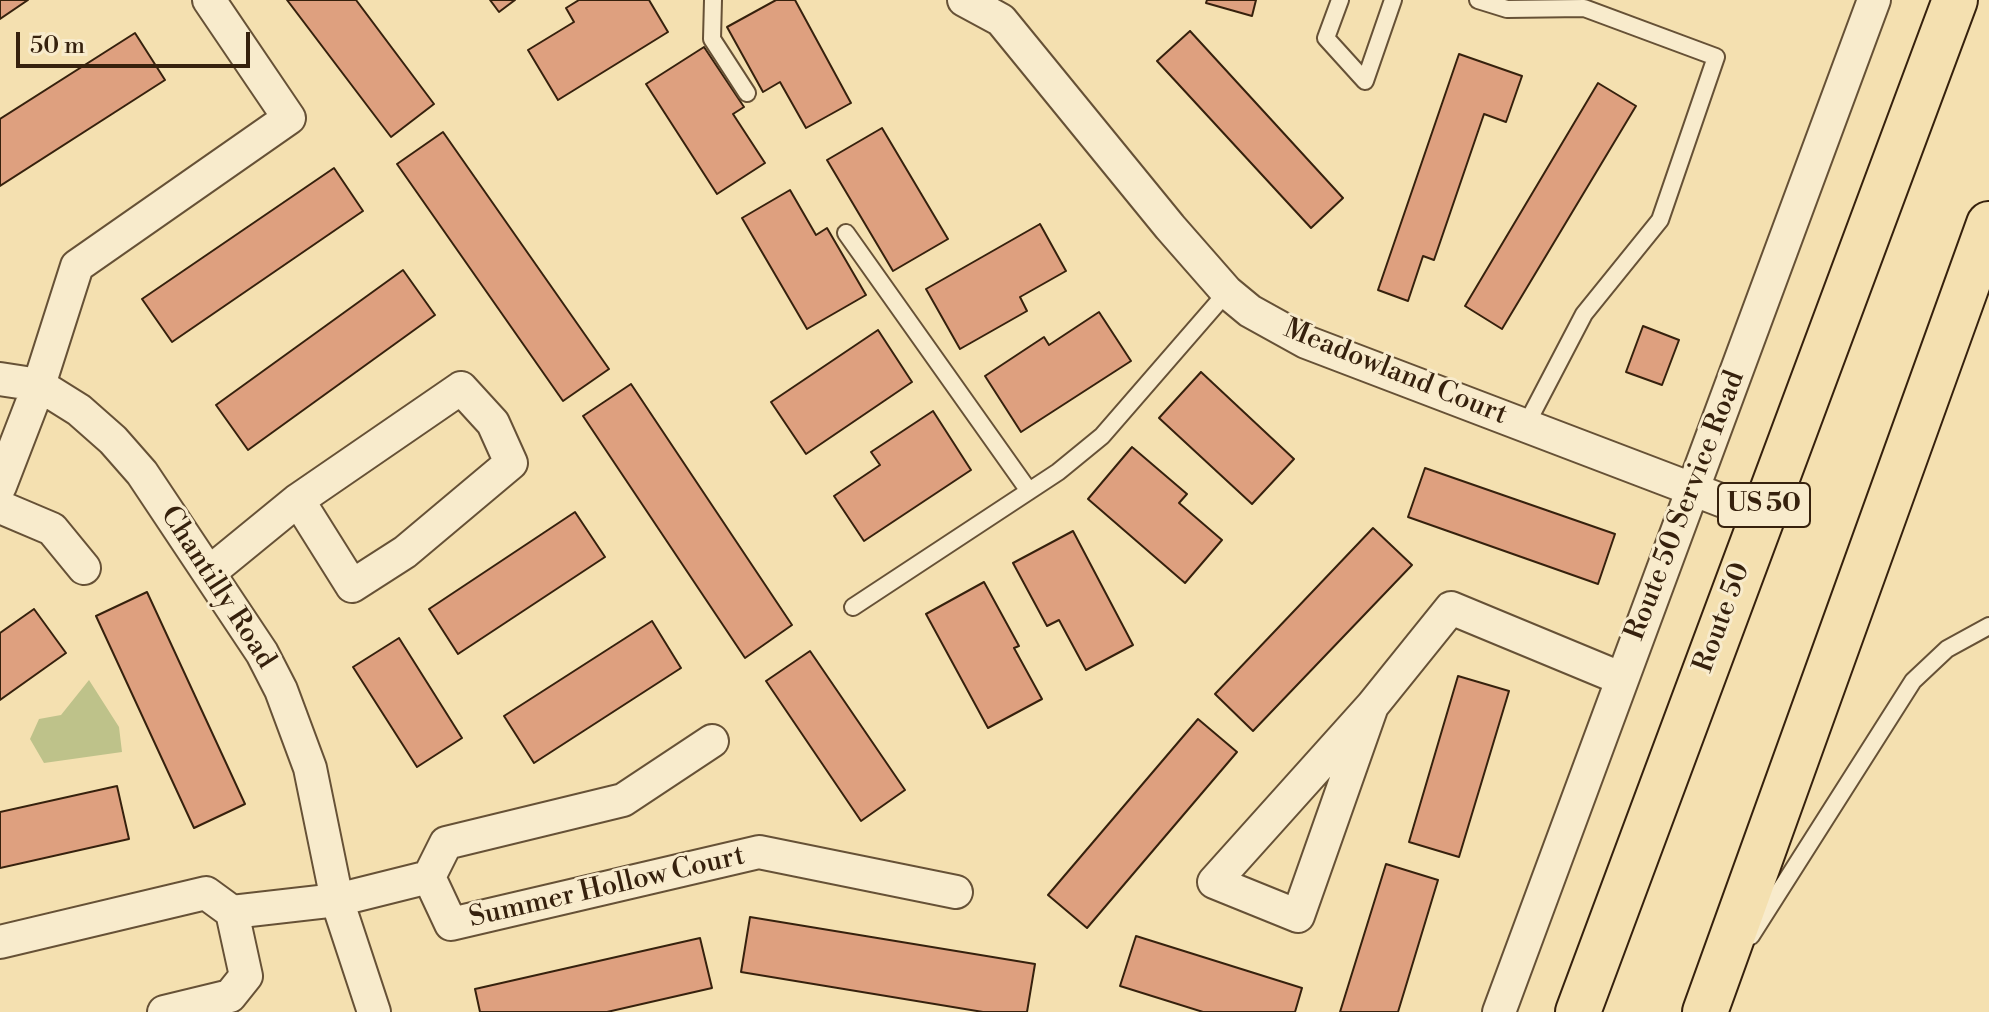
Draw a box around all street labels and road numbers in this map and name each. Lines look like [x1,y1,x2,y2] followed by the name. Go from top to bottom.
[1278,313,1512,433] street label: Meadowland Court
[1619,367,1753,645] street label: Route 50 Service Road
[1718,483,1810,527] road number: US 50
[152,500,282,676] street label: Chantilly Road
[1688,558,1758,678] street label: Route 50
[466,840,748,936] street label: Summer Hollow Court

